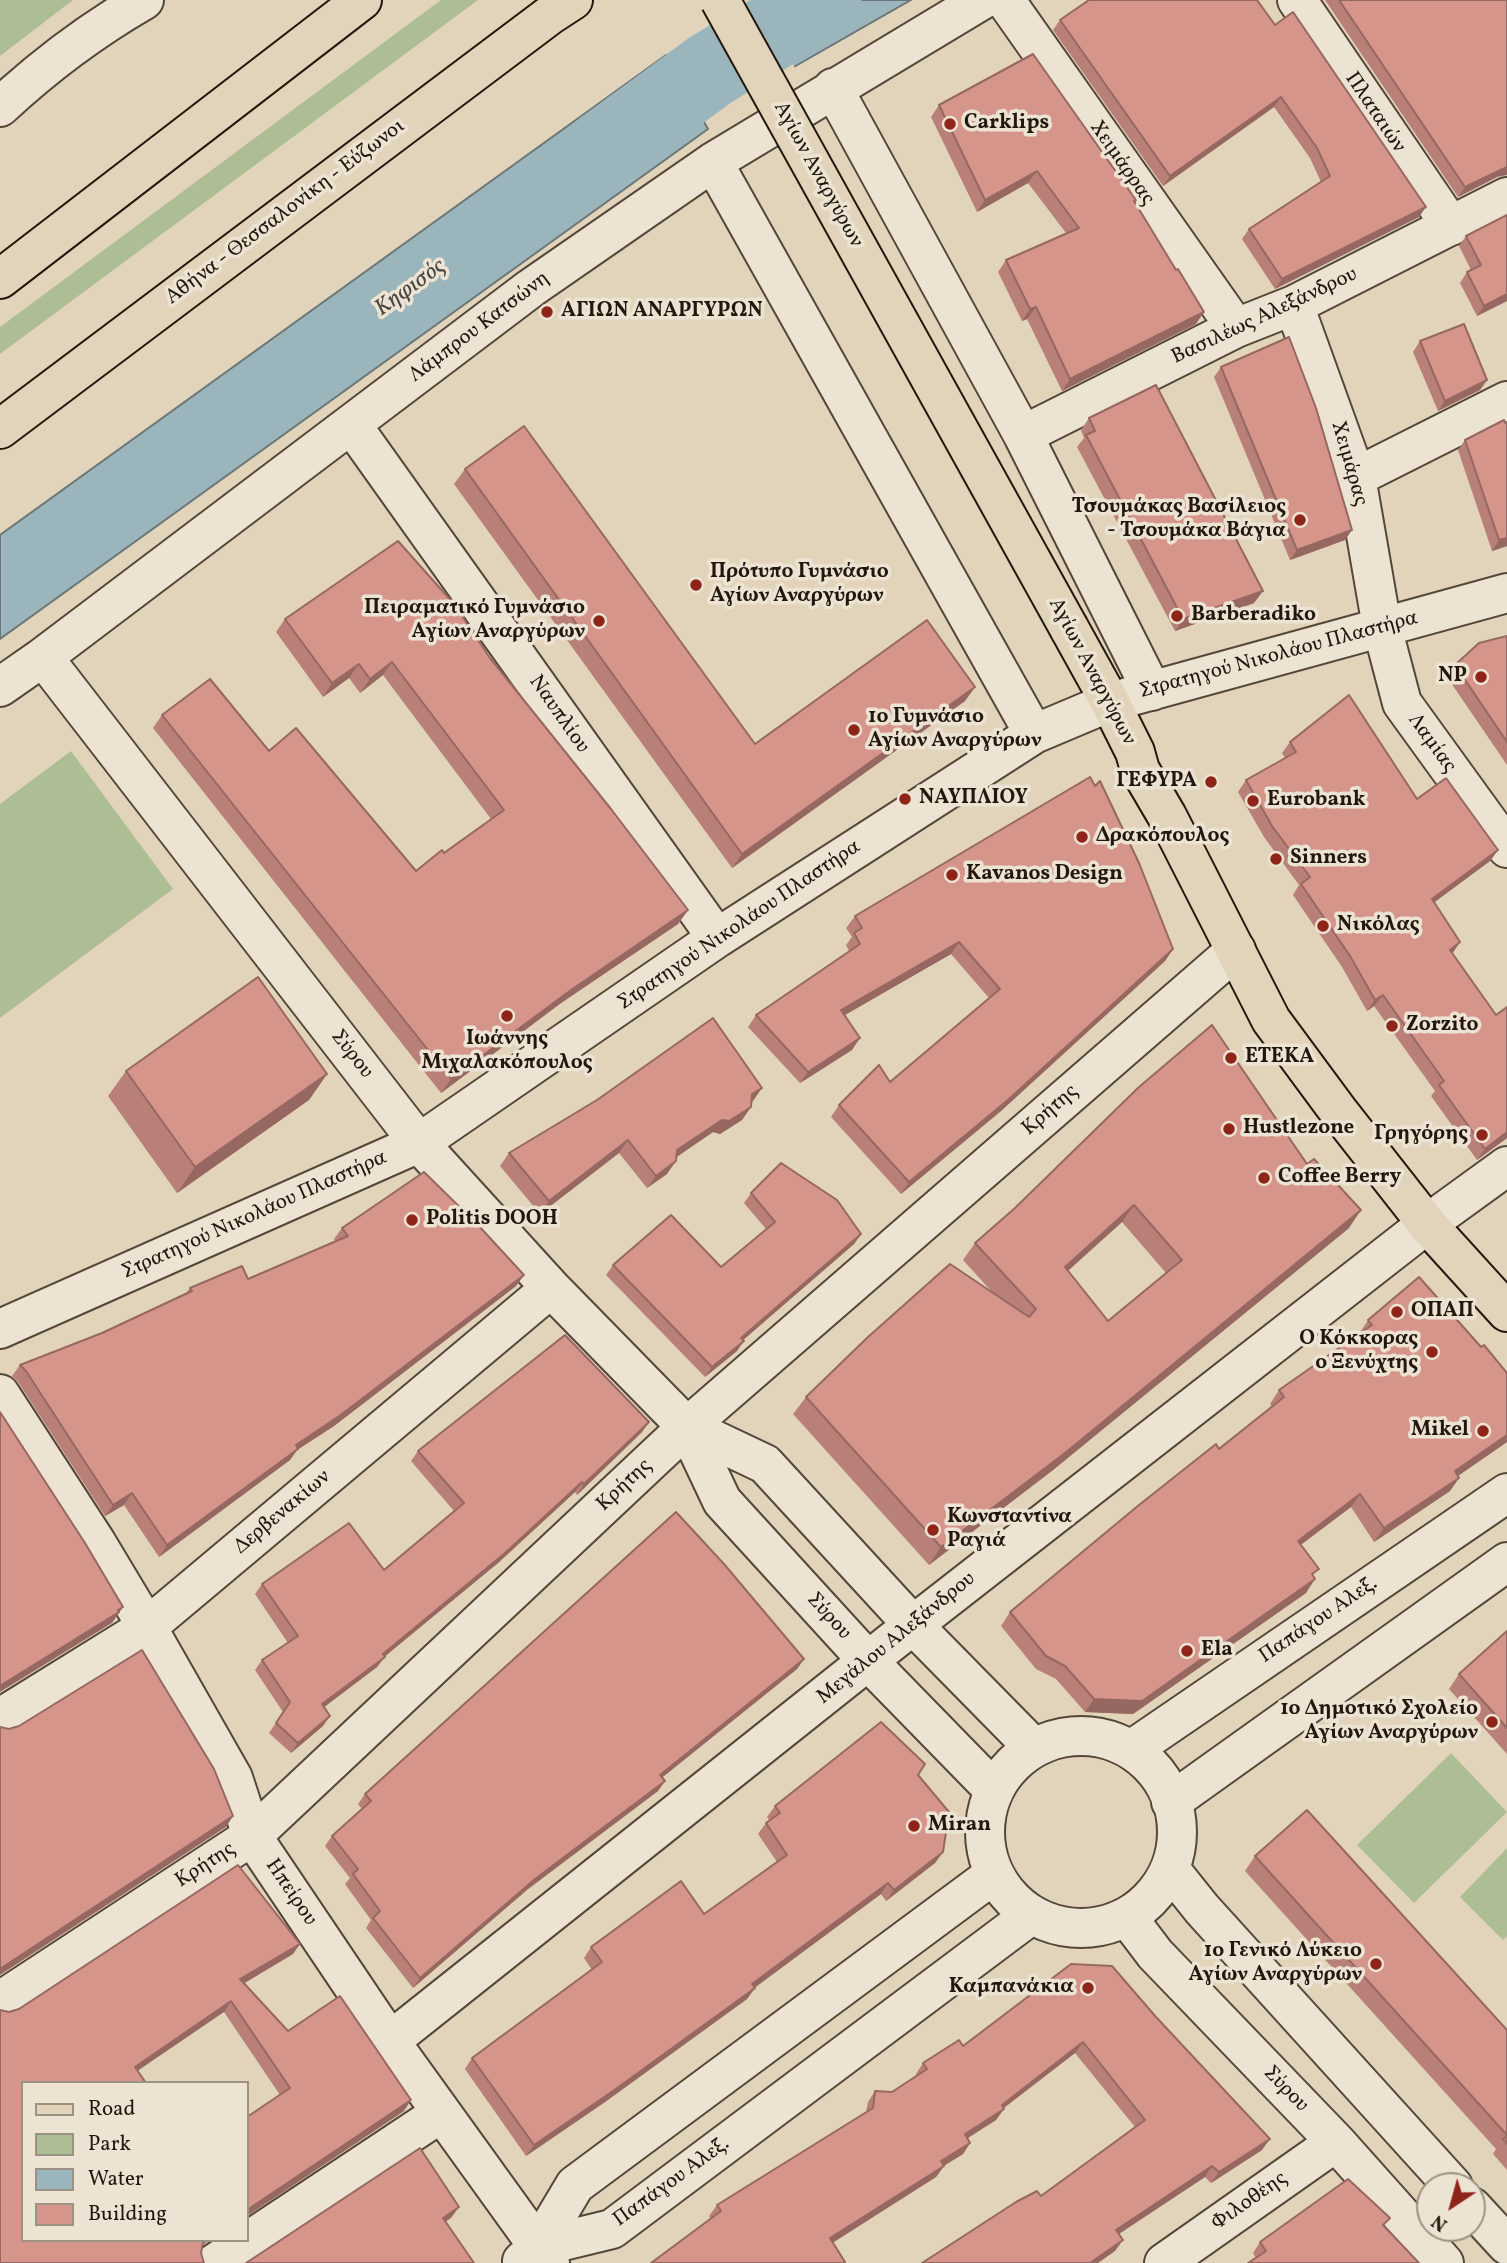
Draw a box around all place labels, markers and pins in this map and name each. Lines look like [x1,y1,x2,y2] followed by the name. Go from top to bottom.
[964,111,1049,137] place label: Carklips
[942,116,958,132] marker: Carklips
[561,299,763,325] place label: ΑΓΙΩΝ ΑΝΑΡΓΥΡΩΝ
[539,304,555,320] marker: ΑΓΙΩΝ ΑΝΑΡΓΥΡΩΝ
[1072,495,1286,545] place label: Τσουμάκας Βασίλειος - Τσουμάκα Βάγια
[1292,512,1308,528] marker: Τσουμάκας Βασίλειος - Τσουμάκα Βάγια
[710,560,889,610] place label: Πρότυπο Γυμνάσιο Αγίων Αναργύρων
[688,577,704,593] marker: Πρότυπο Γυμνάσιο Αγίων Αναργύρων
[364,596,585,646] place label: Πειραματικό Γυμνάσιο Αγίων Αναργύρων
[1191,603,1316,629] place label: Barberadiko
[1169,608,1185,624] marker: Barberadiko
[591,613,607,629] marker: Πειραματικό Γυμνάσιο Αγίων Αναργύρων
[1438,664,1467,690] place label: NP
[1473,669,1489,685] marker: NP
[868,705,1041,755] place label: 1ο Γυμνάσιο Αγίων Αναργύρων
[846,722,862,738] marker: 1ο Γυμνάσιο Αγίων Αναργύρων
[1116,769,1197,795] place label: ΓΕΦΥΡΑ
[1203,774,1219,790] marker: ΓΕΦΥΡΑ
[919,786,1028,812] place label: ΝΑΥΠΛΙΟΥ
[1267,788,1365,814] place label: Eurobank
[897,791,913,807] marker: ΝΑΥΠΛΙΟΥ
[1245,793,1261,809] marker: Eurobank
[1096,824,1229,850] place label: Δρακόπουλος
[1074,829,1090,845] marker: Δρακόπουλος
[1290,846,1367,872] place label: Sinners
[1268,851,1284,867] marker: Sinners
[966,862,1123,888] place label: Kavanos Design
[944,867,960,883] marker: Kavanos Design
[1337,913,1419,939] place label: Νικόλας
[1315,918,1331,934] marker: Νικόλας
[499,1008,515,1024] marker: Ιωάννης Μιχαλακόπουλος
[1406,1013,1479,1039] place label: Zorzito
[1384,1018,1400,1034] marker: Zorzito
[421,1027,593,1077] place label: Ιωάννης Μιχαλακόπουλος
[1245,1045,1314,1071] place label: ΕΤΕΚΑ
[1223,1050,1239,1066] marker: ΕΤΕΚΑ
[1243,1116,1354,1142] place label: Hustlezone
[1221,1121,1237,1137] marker: Hustlezone
[1374,1122,1468,1148] place label: Γρηγόρης
[1474,1127,1490,1143] marker: Γρηγόρης
[1278,1165,1401,1191] place label: Coffee Berry
[1256,1170,1272,1186] marker: Coffee Berry
[426,1207,558,1233] place label: Politis DOOH
[404,1212,420,1228] marker: Politis DOOH
[1411,1299,1474,1325] place label: ΟΠΑΠ
[1389,1304,1405,1320] marker: ΟΠΑΠ
[1299,1327,1418,1377] place label: Ο Κόκκορας ο Ξενύχτης
[1424,1344,1440,1360] marker: Ο Κόκκορας ο Ξενύχτης
[1411,1418,1469,1444] place label: Mikel
[1475,1423,1491,1439] marker: Mikel
[947,1505,1072,1555] place label: Κωνσταντίνα Ραγιά
[925,1522,941,1538] marker: Κωνσταντίνα Ραγιά
[1201,1638,1233,1664] place label: Ela
[1179,1643,1195,1659] marker: Ela
[1280,1697,1478,1747] place label: 1ο Δημοτικό Σχολείο Αγίων Αναργύρων
[1484,1714,1500,1730] marker: 1ο Δημοτικό Σχολείο Αγίων Αναργύρων
[928,1813,991,1839] place label: Miran
[906,1818,922,1834] marker: Miran
[1189,1939,1362,1989] place label: 1ο Γενικό Λύκειο Αγίων Αναργύρων
[1368,1956,1384,1972] marker: 1ο Γενικό Λύκειο Αγίων Αναργύρων
[949,1975,1074,2001] place label: Καμπανάκια
[1080,1980,1096,1996] marker: Καμπανάκια

